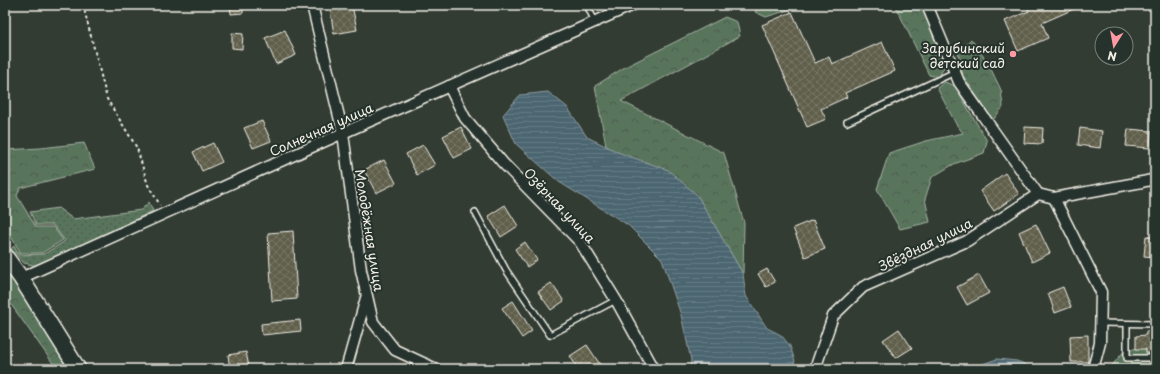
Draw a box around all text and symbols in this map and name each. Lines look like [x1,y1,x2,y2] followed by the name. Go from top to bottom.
[1094,26,1134,66] north arrow
[922,38,1005,72] place label: Зарубинский детский сад
[1106,47,1118,65] text: N
[1008,49,1018,59] marker: Зарубинский детский сад
[266,97,377,160] street label: Солнечная улица
[520,163,601,248] street label: Озёрная улица
[351,168,389,293] street label: Молодёжная улица
[875,213,976,275] street label: Звёздная улица

